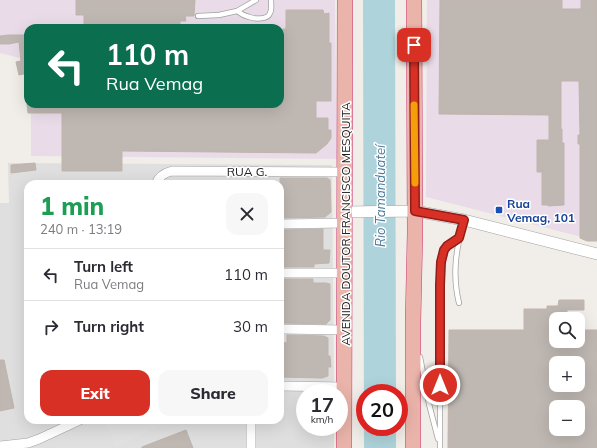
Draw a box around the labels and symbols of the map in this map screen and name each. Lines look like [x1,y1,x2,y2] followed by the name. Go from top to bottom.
[397,28,431,62] pin
[338,102,353,346] street label: AVENIDA DOUTOR FRANCISCO MESQUITA
[372,143,388,247] water label: Rio Tamanduateí
[227,164,267,179] street label: RUA G.
[506,196,575,225] place label: Rua Vemag, 101
[494,205,504,215] marker: Rua Vemag, 101
[419,364,461,406] position arrow
[356,384,408,436] speed limit sign: 20

